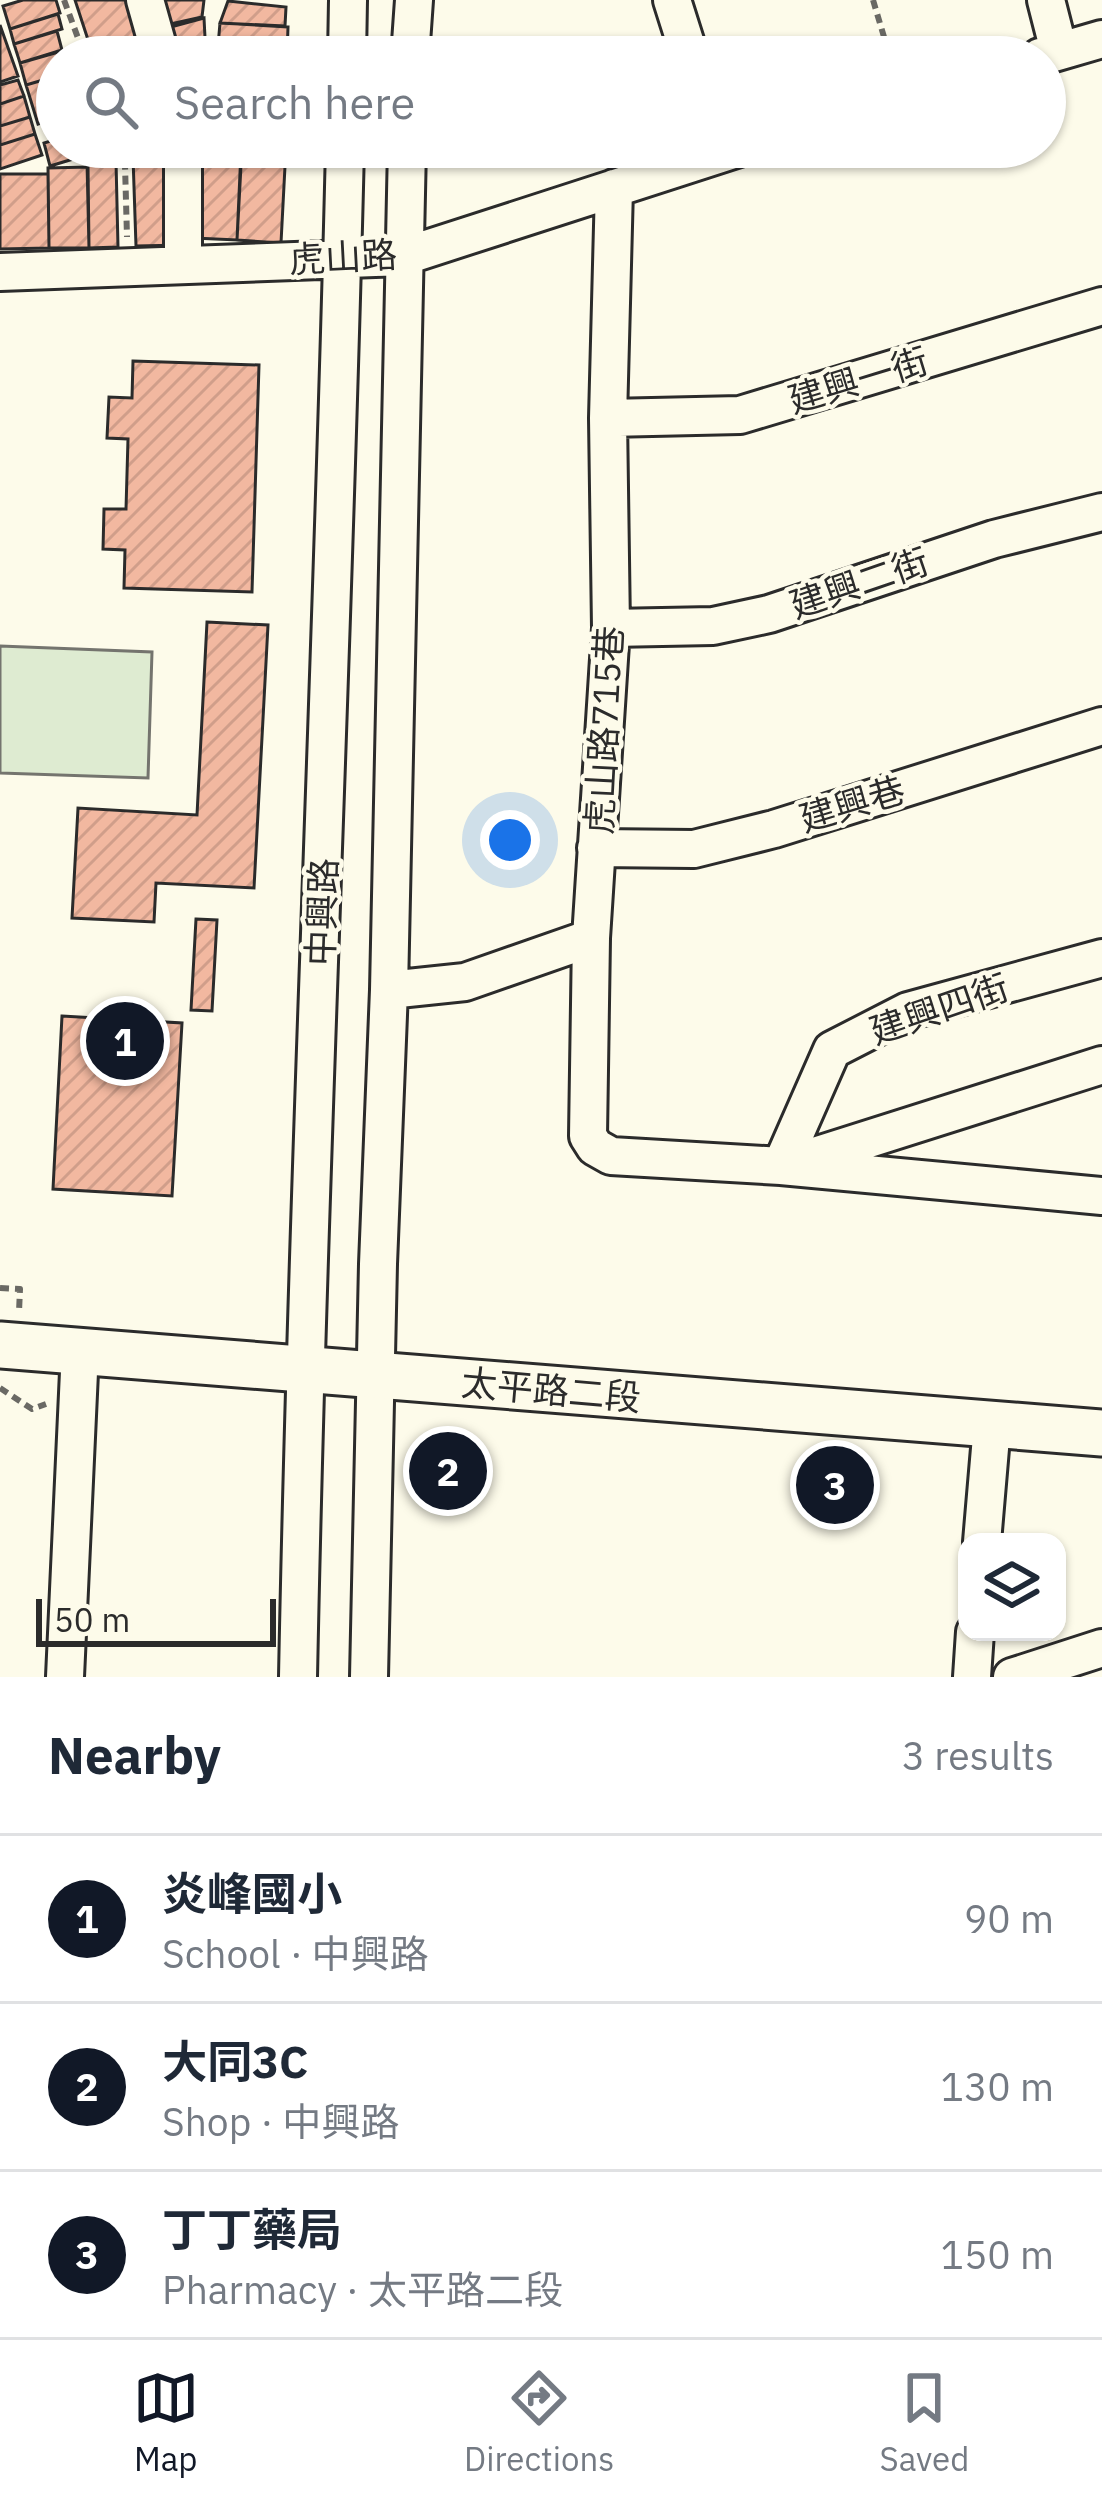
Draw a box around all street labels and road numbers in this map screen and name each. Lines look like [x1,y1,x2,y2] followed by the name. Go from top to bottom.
[288,230,398,283] street label: 虎山路
[782,336,934,423] street label: 建興一街
[783,537,935,628] street label: 建興二街
[575,624,632,835] street label: 虎山路715巷
[793,765,910,842] street label: 建興巷
[296,857,347,967] street label: 中興路
[863,963,1015,1054] street label: 建興四街
[459,1358,643,1421] street label: 太平路二段

